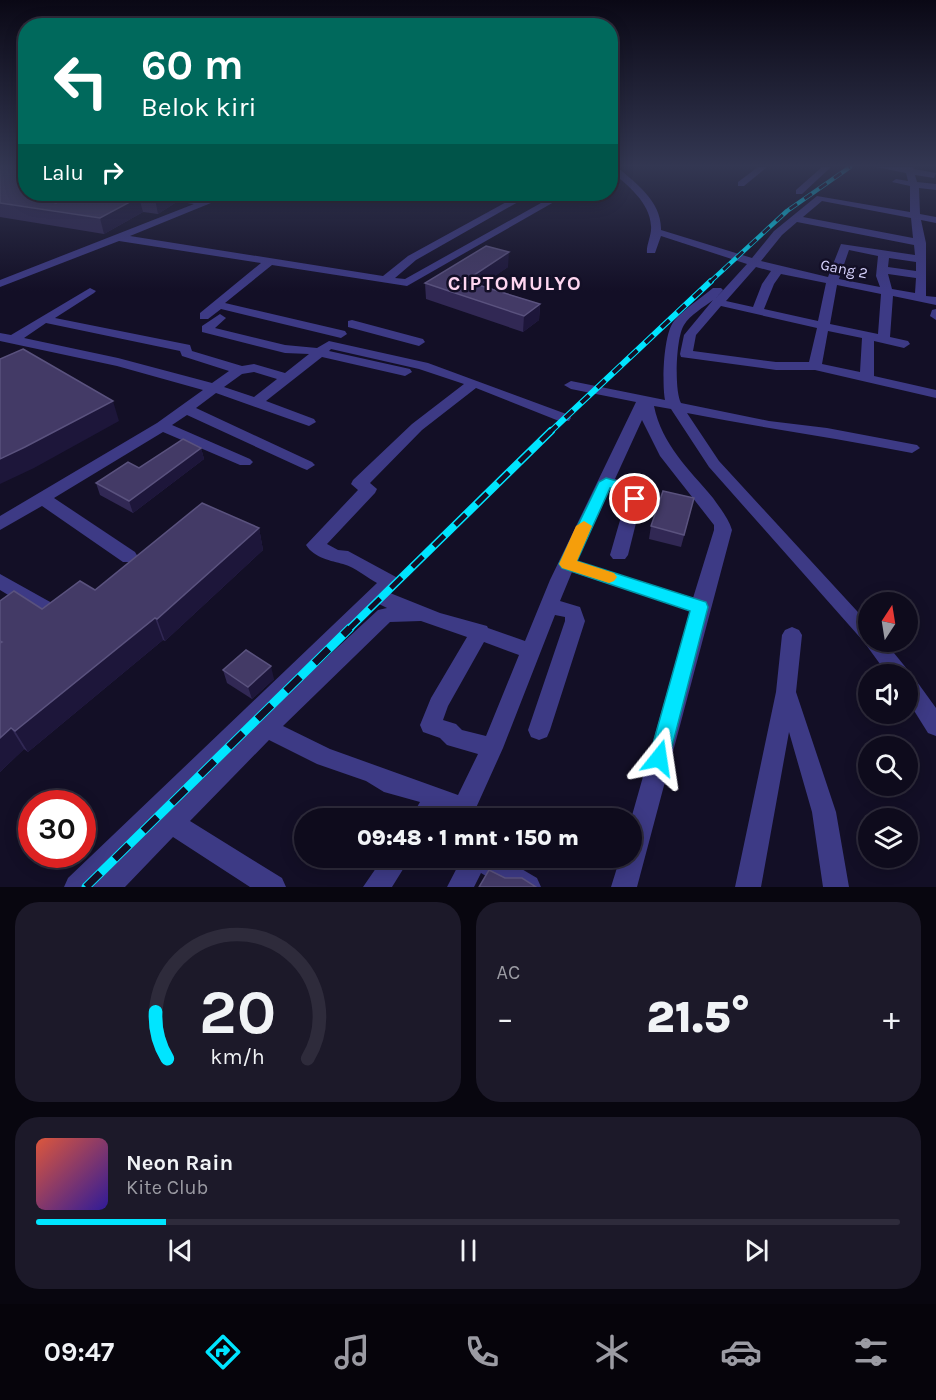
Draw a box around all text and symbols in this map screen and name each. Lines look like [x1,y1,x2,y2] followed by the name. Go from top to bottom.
[141,40,244,90] text: 60 m
[42,42,120,120] icon: left
[141,91,257,123] text: Belok kiri
[96,156,129,189] icon: right
[42,160,84,186] text: Lalu
[819,256,869,282] street label: Gang 2
[448,272,582,295] district label: CIPTOMULYO
[609,473,660,524] pin
[618,482,651,515] icon: arrive
[858,592,918,652] north arrow
[858,592,918,868] map controls
[858,664,918,724] button: sound
[627,726,691,790] position arrow
[858,736,918,796] button: search
[18,790,96,868] speed limit sign: 30
[858,808,918,868] button: layers
[357,825,579,851] text: 09:48 · 1 mnt · 150 m
[497,961,520,984] text: AC
[199,976,276,1049] text: 20
[646,991,750,1043] text: 21.5°
[497,999,514,1037] text: −
[883,999,900,1037] text: +
[211,1044,265,1069] text: km/h
[126,1150,233,1176] text: Neon Rain
[126,1176,208,1199] text: Kite Club
[164,1234,197,1267] icon: previous
[452,1234,485,1267] icon: pause
[740,1234,773,1267] icon: next
[202,1331,244,1373] icon: directions
[331,1331,373,1373] icon: music
[461,1331,503,1373] icon: phone
[591,1331,633,1373] icon: climate
[720,1331,762,1373] icon: car
[850,1331,892,1373] icon: filters
[44,1336,114,1368] text: 09:47

